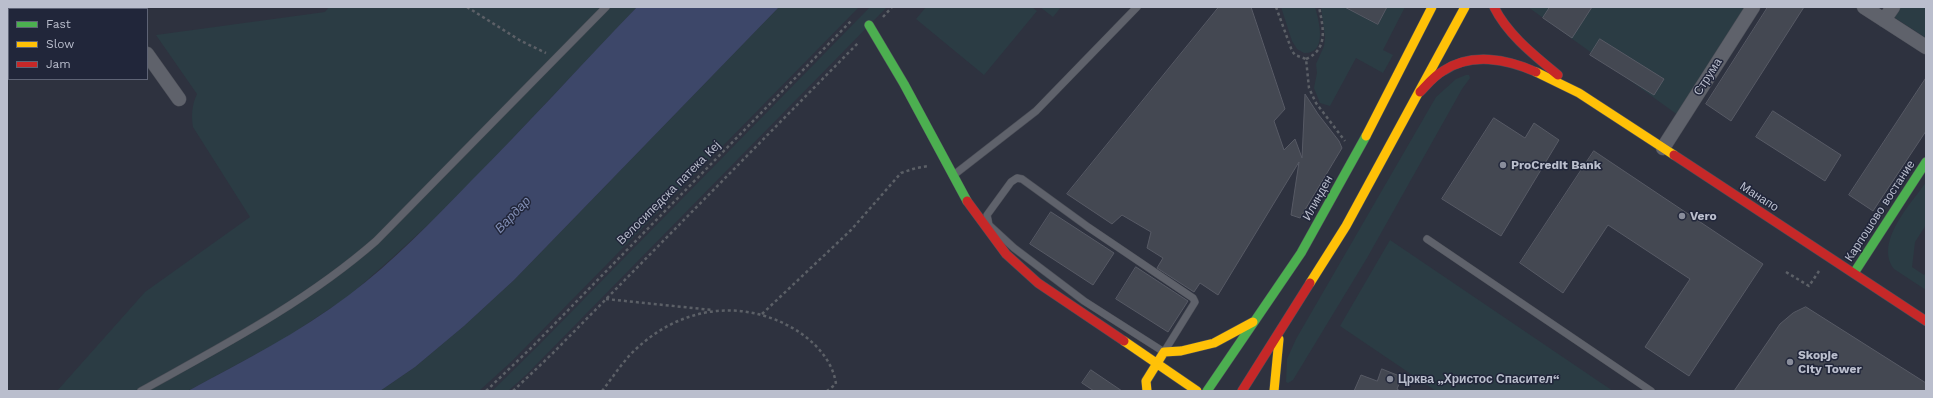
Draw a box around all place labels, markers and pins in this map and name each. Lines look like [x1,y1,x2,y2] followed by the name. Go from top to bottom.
[1511,158,1601,172] place label: ProCredit Bank
[1498,160,1508,170] marker: ProCredit Bank
[1690,209,1717,223] place label: Vero
[1677,211,1687,221] marker: Vero
[1798,348,1862,376] place label: Skopje City Tower
[1785,357,1795,367] marker: Skopje City Tower
[1398,372,1559,386] place label: Црква „Христос Спасител“
[1385,374,1395,384] marker: Црква „Христос Спасител“

